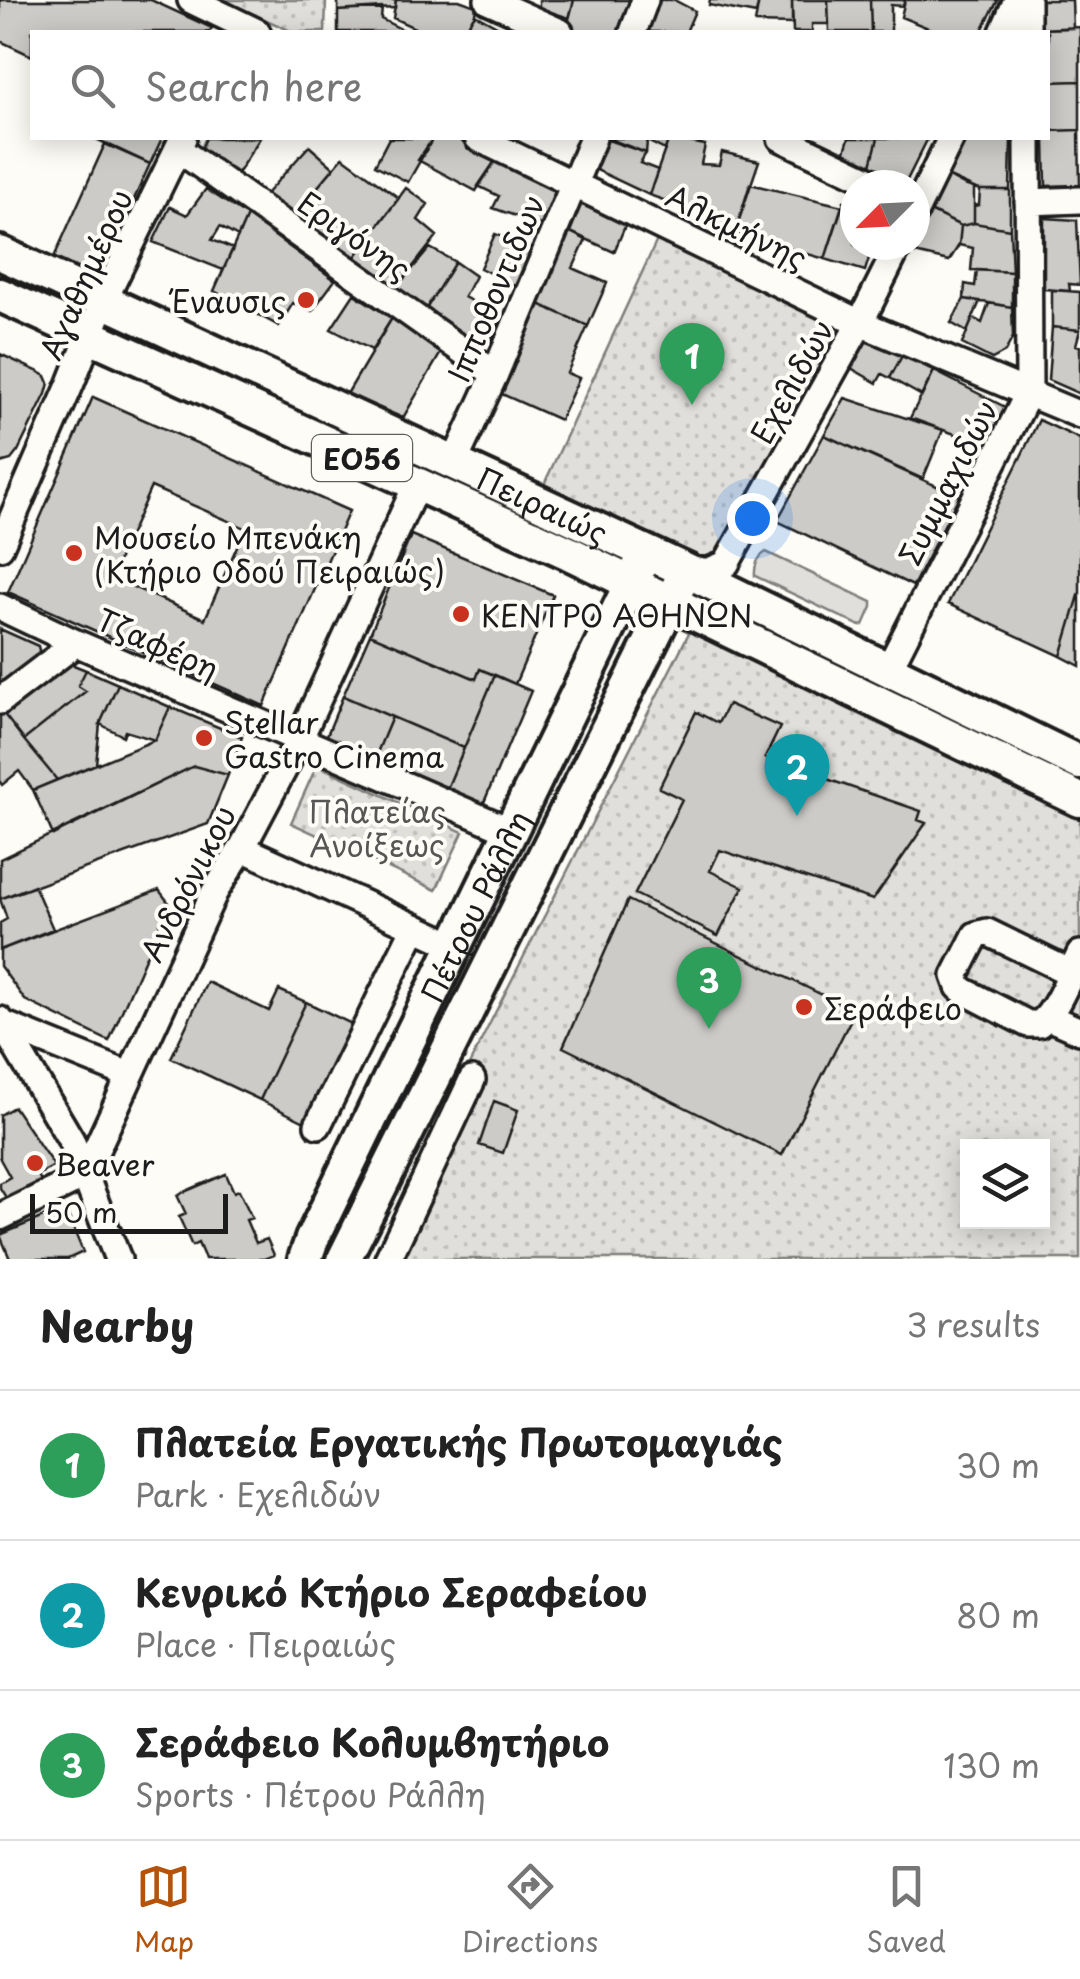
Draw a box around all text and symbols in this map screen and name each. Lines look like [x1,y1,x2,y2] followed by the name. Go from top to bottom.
[30,30,1050,140] search box
[145,57,362,114] text: Search here
[65,58,120,113] icon: search
[840,170,930,260] north arrow
[659,172,815,280] street label: Αλκμήνης
[289,180,421,290] street label: Εριγόνης
[27,182,143,366] street label: Αγαθημέρου
[435,187,555,389] street label: Ιπποθοντιδων
[168,278,286,323] place label: Έναυσις
[295,289,317,311] marker: Έναυσις
[738,311,844,451] street label: Εχελιδών
[660,322,724,405] pin: 1
[886,392,1008,572] street label: Συμμαχιδών
[312,435,412,481] road number: ΕΟ56
[470,454,616,554] street label: Πειραιώς
[727,493,778,544] your location
[94,514,445,593] place label: Μουσείο Μπενάκη (Κτήριο Οδού Πειραιώς)
[63,542,85,564] marker: Μουσείο Μπενάκη (Κτήριο Οδού Πειραιώς)
[481,592,752,637] place label: ΚΕΝΤΡΟ ΑΘΗΝΩΝ
[90,596,226,690] street label: Τζαφέρη
[450,603,472,625] marker: ΚΕΝΤΡΟ ΑΘΗΝΩΝ
[224,699,444,778] place label: Stellar Gastro Cinema
[193,727,215,749] marker: Stellar Gastro Cinema
[764,734,830,816] pin: 2
[308,788,446,867] park label: Πλατείας Ανοίξεως
[128,797,246,969] street label: Ανδρόνικου
[408,802,540,1009] street label: Πέτρου Ράλλη
[676,946,742,1029] pin: 3
[824,985,962,1030] place label: Σεράφειο
[793,996,815,1018] marker: Σεράφειο
[960,1139,1050,1229] map controls
[960,1139,1050,1229] button: layers
[55,1141,155,1186] place label: Beaver
[24,1152,46,1174] marker: Beaver
[30,1189,228,1234] scale bar
[45,1190,118,1233] text: 50 m
[40,1293,194,1356] text: Nearby
[906,1300,1040,1348] text: 3 results
[135,1413,783,1470] text: Πλατεία Εργατικής Πρωτομαγιάς
[65,1441,80,1489] text: 1
[956,1441,1040,1489] text: 30 m
[135,1470,382,1518] text: Park · Εχελιδών
[135,1563,648,1620] text: Κενρικό Κτήριο Σεραφείου
[61,1591,84,1639] text: 2
[956,1591,1040,1639] text: 80 m
[135,1620,396,1668] text: Place · Πειραιώς
[135,1713,609,1770] text: Σεράφειο Κολυμβητήριο
[62,1741,83,1789] text: 3
[943,1741,1040,1789] text: 130 m
[135,1770,486,1818] text: Sports · Πέτρου Ράλλη
[134,1859,194,1962] tab: Map
[462,1859,598,1962] tab: Directions
[866,1859,946,1962] tab: Saved

